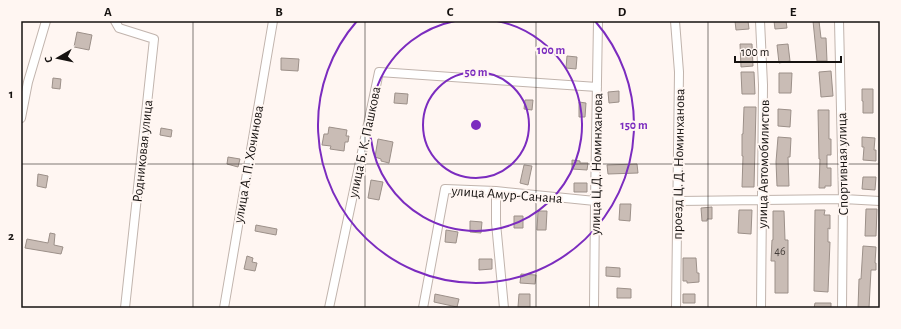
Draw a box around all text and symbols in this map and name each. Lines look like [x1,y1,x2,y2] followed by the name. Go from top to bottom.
[104,6,112,19] text: A
[275,6,283,19] text: B
[447,6,454,19] text: C
[618,6,627,19] text: D
[790,6,797,19] text: E
[38,38,78,78] north arrow
[735,38,841,64] scale bar
[537,44,565,56] text: 100 m
[741,46,769,58] text: 100 m
[43,56,55,63] text: С
[465,66,488,78] text: 50 m
[346,85,384,200] street label: улица Б. К. Пашкова
[9,88,13,101] text: 1
[671,88,687,240] street label: проезд Ц. Д. Номинханова
[589,92,605,236] street label: улица Ц.Д. Номинханова
[131,99,155,203] street label: Родниковая улица
[756,99,772,230] street label: улица Автомобилистов
[232,104,266,225] street label: улица А. П. Хочинова
[835,112,851,216] street label: Спортивная улица
[469,118,483,132] centre of rings
[620,119,648,131] text: 150 m
[450,184,564,206] street label: улица Амур-Санана
[8,230,14,243] text: 2
[774,245,786,257] house number: 46

